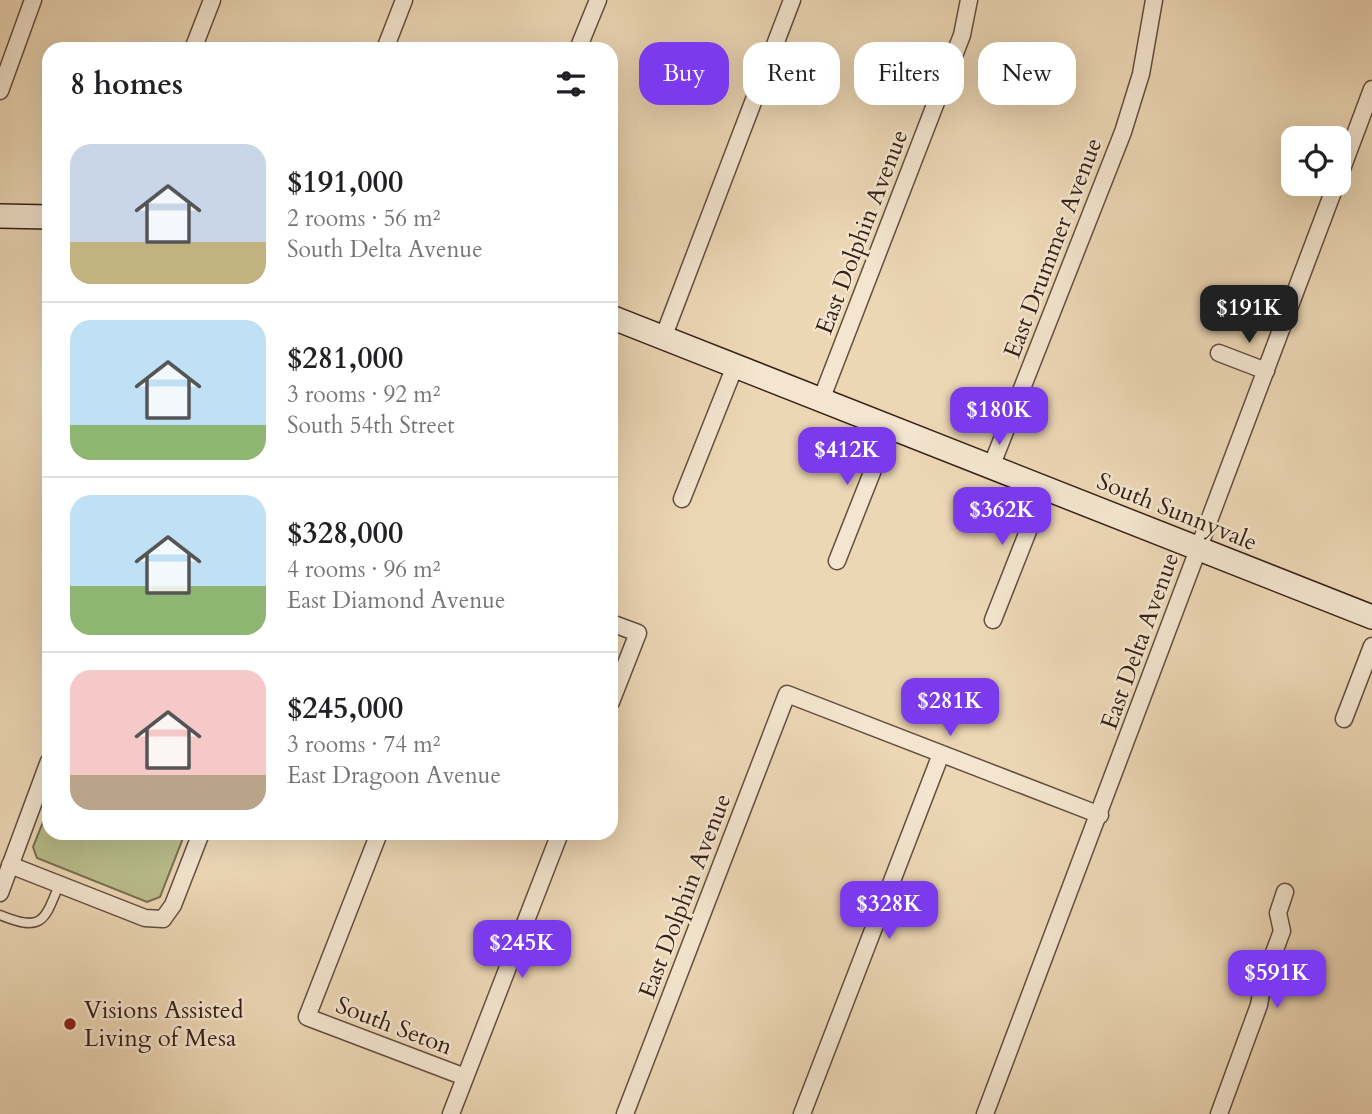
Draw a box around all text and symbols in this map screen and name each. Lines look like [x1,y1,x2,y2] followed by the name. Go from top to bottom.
[639,42,729,105] chip: Buy
[743,42,840,105] chip: Rent
[854,42,964,105] chip: Filters
[978,42,1076,105] chip: New
[70,64,183,105] text: 8 homes
[552,65,590,103] icon: filters
[808,125,916,339] street label: East Dolphin Avenue
[1281,126,1351,196] map controls
[1281,126,1351,196] button: locate
[996,133,1110,363] street label: East Drummer Avenue
[287,162,403,203] text: $191,000
[126,172,210,256] icon: home
[287,203,440,234] text: 2 rooms · 56 m²
[287,234,483,265] text: South Delta Avenue
[1200,286,1298,345] pin: $191K
[1216,292,1282,323] text: $191K
[287,338,403,379] text: $281,000
[126,348,210,432] icon: home
[287,379,440,410] text: 3 rooms · 92 m²
[950,388,1048,447] pin: $180K
[966,394,1032,425] text: $180K
[287,410,455,441] text: South 54th Street
[798,428,896,487] pin: $412K
[814,434,880,465] text: $412K
[1092,465,1262,559] street label: South Sunnyvale
[953,488,1051,547] pin: $362K
[969,494,1035,525] text: $362K
[287,513,403,554] text: $328,000
[126,523,210,607] icon: home
[1093,548,1187,734] street label: East Delta Avenue
[287,554,440,585] text: 4 rooms · 96 m²
[287,585,505,616] text: East Diamond Avenue
[901,678,999,738] pin: $281K
[917,685,983,716] text: $281K
[287,688,403,729] text: $245,000
[126,698,210,782] icon: home
[287,729,440,760] text: 3 rooms · 74 m²
[287,760,501,791] text: East Dragoon Avenue
[631,789,739,1003] street label: East Dolphin Avenue
[840,881,938,941] pin: $328K
[856,888,922,919] text: $328K
[473,920,571,980] pin: $245K
[489,927,555,958] text: $245K
[1228,950,1326,1010] pin: $591K
[1244,957,1310,988] text: $591K
[331,989,457,1063] street label: South Seton
[84,994,244,1055] place label: Visions Assisted Living of Mesa
[62,1016,78,1032] marker: Visions Assisted Living of Mesa

